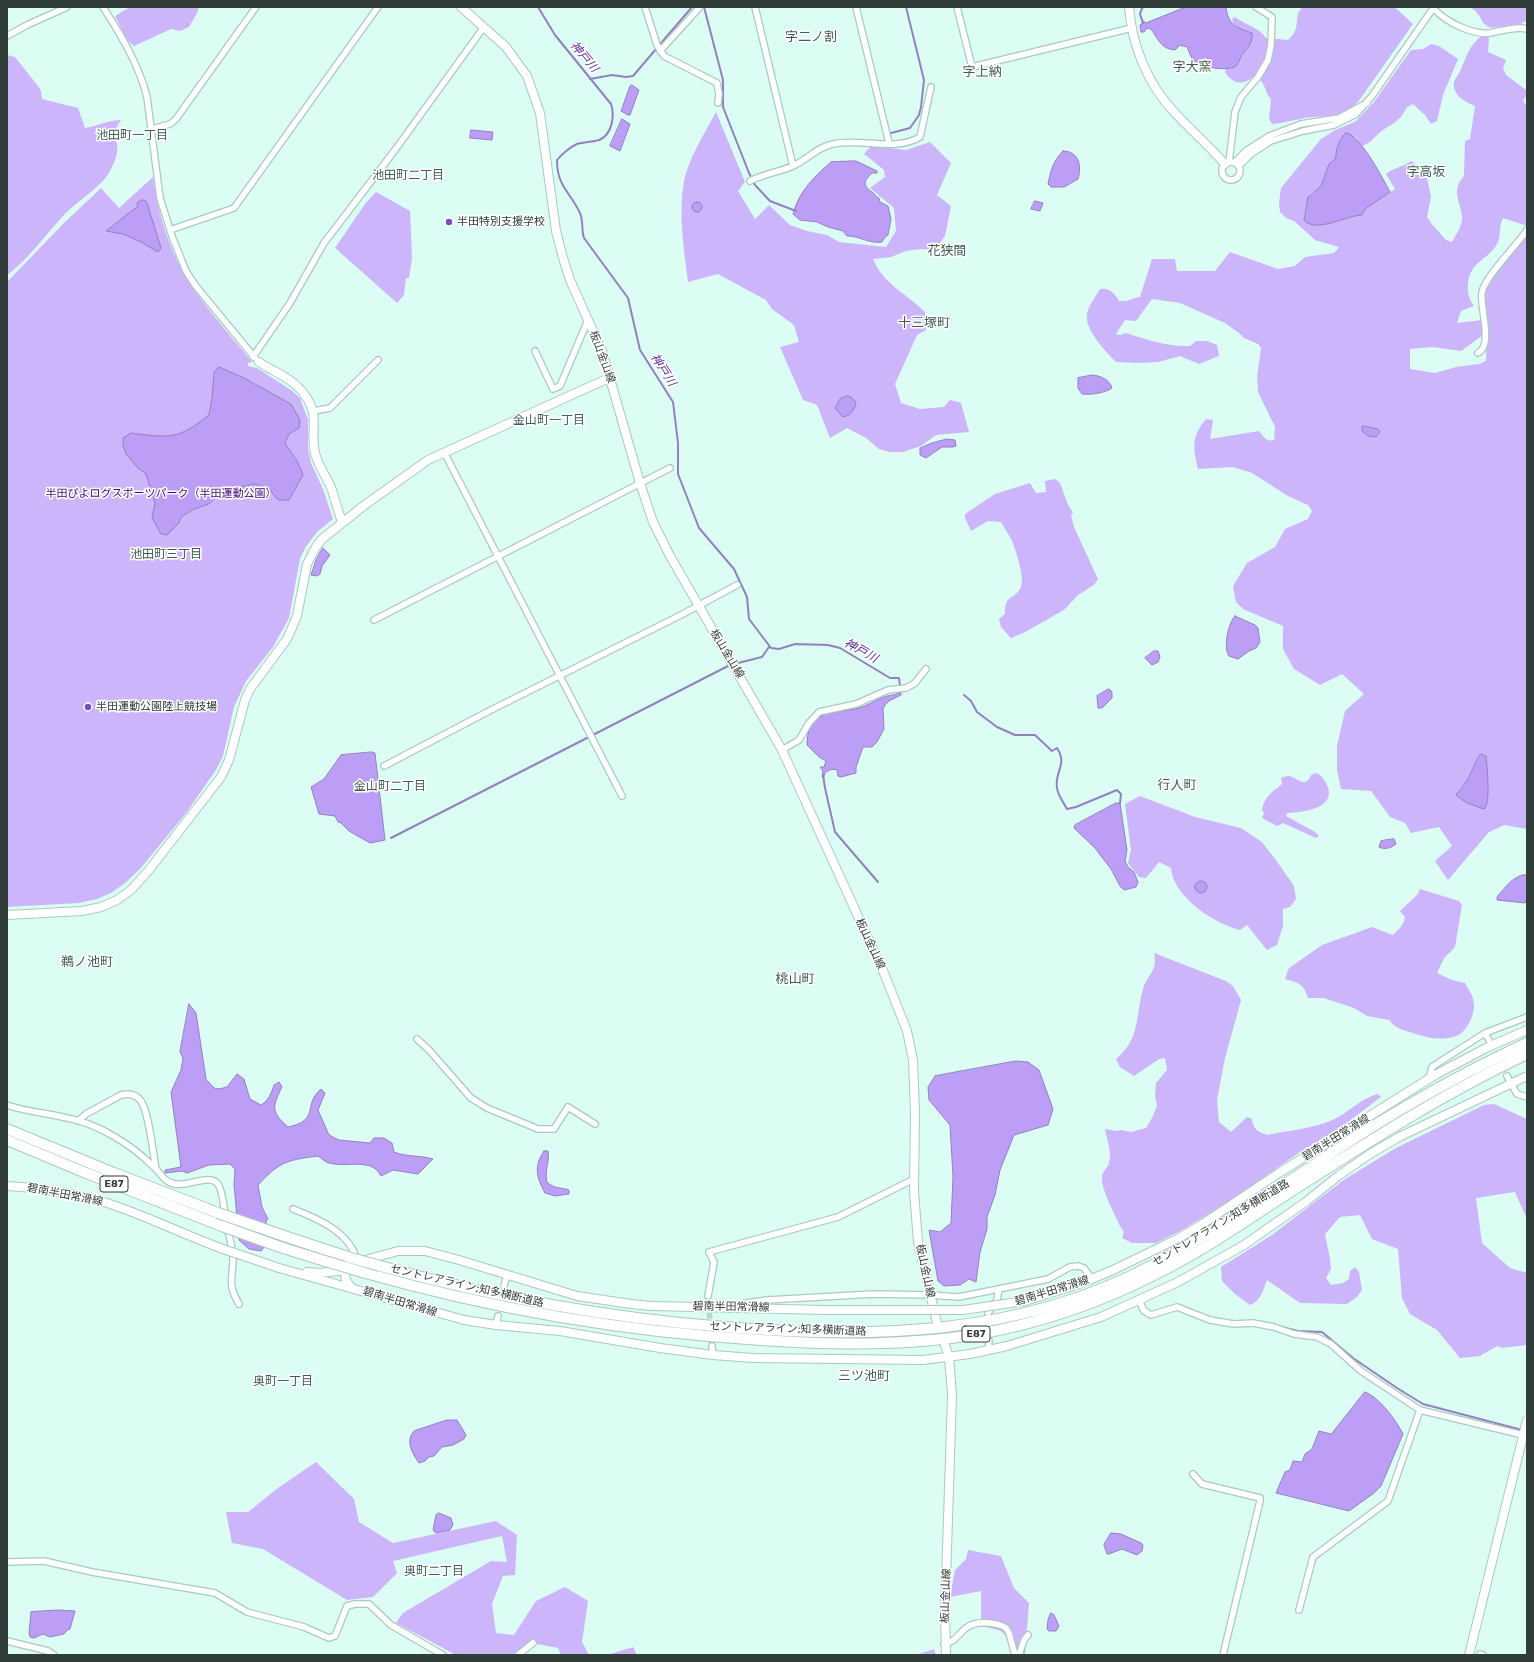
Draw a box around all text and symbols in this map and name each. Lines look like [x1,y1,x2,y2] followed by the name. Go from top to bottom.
[785,29,837,45] district label: 字二ノ割
[567,39,601,75] water label: 神戸川
[1173,59,1211,75] district label: 字大窯
[963,64,1001,80] district label: 字上納
[96,129,168,143] district label: 池田町一丁目
[1407,164,1445,180] district label: 字高坂
[372,169,444,183] district label: 池田町二丁目
[457,215,545,229] place label: 半田特別支援学校
[444,217,454,227] marker: 半田特別支援学校
[928,243,966,259] district label: 花狭間
[898,315,950,331] district label: 十三塚町
[586,329,618,385] street label: 板山金山線
[647,351,679,389] water label: 神戸川
[513,414,585,428] district label: 金山町一丁目
[46,487,276,501] park label: 半田ぴよログスポーツパーク（半田運動公園）
[130,548,202,562] district label: 池田町三丁目
[707,627,747,681] street label: 板山金山線
[842,636,880,666] water label: 神戸川
[96,700,217,714] place label: 半田運動公園陸上競技場
[83,702,93,712] marker: 半田運動公園陸上競技場
[1158,777,1196,793] district label: 行人町
[354,780,426,794] district label: 金山町二丁目
[852,916,888,972] street label: 板山金山線
[61,954,113,970] district label: 鵜ノ池町
[776,971,814,987] district label: 桃山町
[1300,1112,1372,1164] street label: 碧南半田常滑線
[100,1176,128,1192] road number: E87
[1150,1177,1292,1269] street label: セントレアライン;知多横断道路
[26,1181,104,1209] street label: 碧南半田常滑線
[913,1243,937,1299] street label: 板山金山線
[389,1262,545,1310] street label: セントレアライン;知多横断道路
[1013,1273,1091,1309] street label: 碧南半田常滑線
[361,1284,439,1320] street label: 碧南半田常滑線
[692,1300,770,1314] street label: 碧南半田常滑線
[709,1320,867,1338] street label: セントレアライン;知多横断道路
[962,1326,990,1342] road number: E87
[838,1368,890,1384] district label: 三ツ池町
[253,1375,313,1389] district label: 奥町一丁目
[404,1565,464,1579] district label: 奥町二丁目
[938,1568,954,1624] street label: 板山金山線

